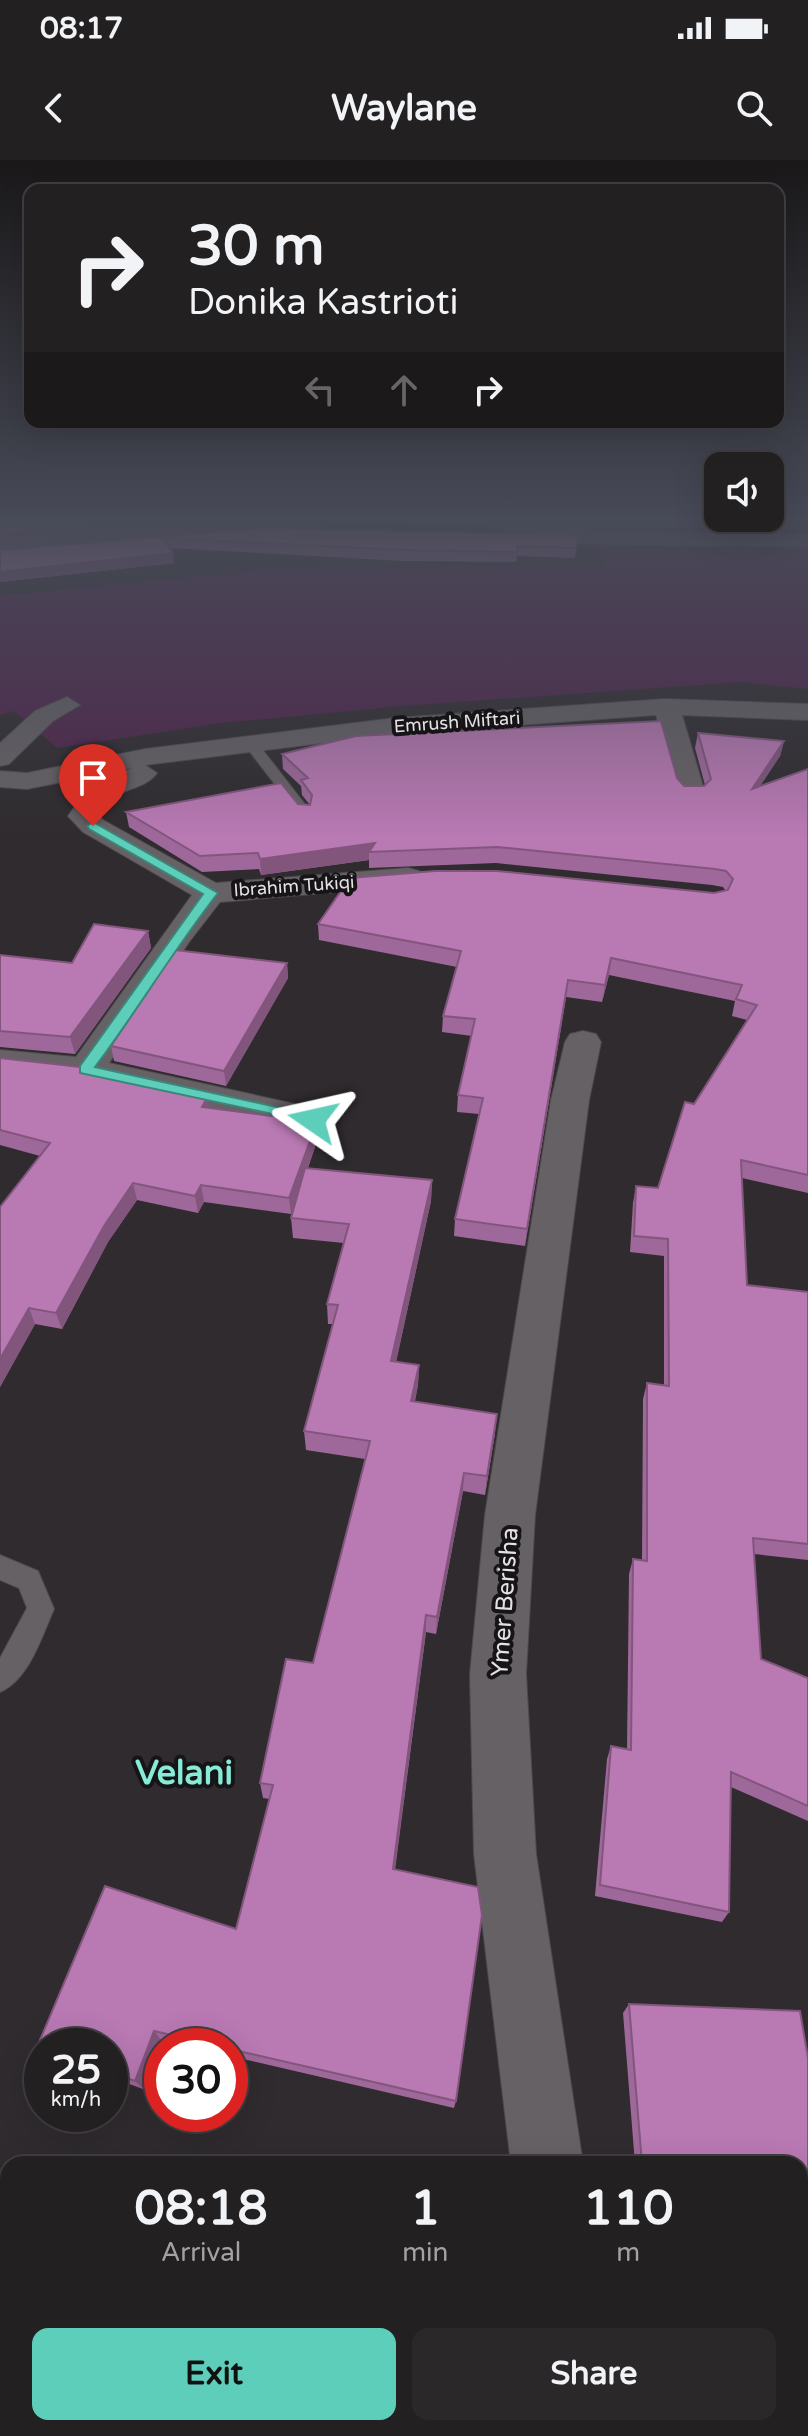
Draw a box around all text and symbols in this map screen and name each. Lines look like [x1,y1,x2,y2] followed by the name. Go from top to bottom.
[40,10,123,47] text: 08:17
[32,86,76,130] icon: back
[732,86,776,130] icon: search
[331,87,477,130] text: Waylane
[188,213,324,280] text: 30 m
[56,216,160,320] icon: right
[188,281,458,324] text: Donika Kastrioti
[298,368,342,412] icon: left
[382,368,426,412] icon: ahead
[466,368,510,412] icon: right
[704,452,784,532] map controls
[704,452,784,532] button: sound
[393,707,521,737] street label: Emrush Miftari
[59,744,127,826] pin
[71,756,115,800] icon: arrive
[233,871,355,901] street label: Ibrahim Tukiqi
[271,1078,355,1162] position arrow
[485,1526,525,1678] street label: Ymer Berisha
[135,1753,233,1794] district label: Velani
[144,2028,248,2132] speed limit sign: 30
[51,2046,101,2094] text: 25
[51,2088,101,2112] text: km/h
[135,2180,268,2238] text: 08:18
[410,2180,440,2238] text: 1
[583,2180,673,2238] text: 110
[161,2237,241,2268] text: Arrival
[402,2237,448,2268] text: min
[616,2237,640,2268] text: m
[32,2328,396,2420] button: Exit
[412,2328,776,2420] button: Share

